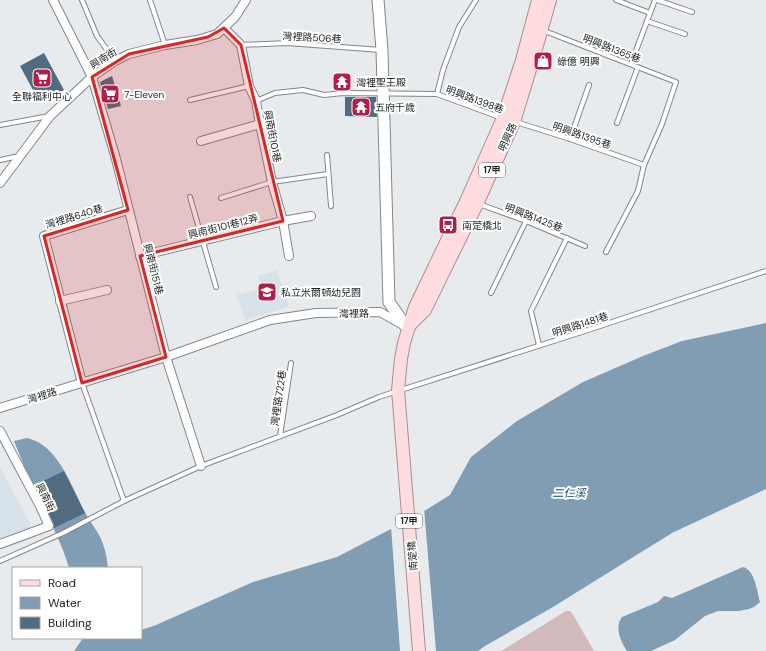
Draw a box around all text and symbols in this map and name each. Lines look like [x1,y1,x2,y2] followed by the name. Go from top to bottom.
[282,29,342,46] street label: 灣裡路506巷
[581,31,643,66] street label: 明興路1365巷
[87,45,119,72] street label: 興南街
[532,50,554,72] shop icon: 綠億 明興
[557,55,600,68] place label: 綠億 明興
[31,67,53,89] supermarket icon: 全聯福利中心
[331,71,353,93] temple icon: 灣裡聖王殿
[356,76,406,89] place label: 灣裡聖王殿
[99,83,121,105] supermarket icon: 7-Eleven
[444,83,506,116] street label: 明興路1398巷
[124,88,164,101] place label: 7-Eleven
[12,90,72,103] place label: 全聯福利中心
[350,96,372,118] temple icon: 五府千歲
[375,101,415,114] place label: 五府千歲
[261,109,284,163] street label: 興南街101巷
[551,119,613,152] street label: 明興路1395巷
[495,121,519,154] street label: 明興路
[479,163,505,177] road number: 17甲
[503,200,565,234] street label: 明興路1425巷
[44,202,104,231] street label: 灣裡路640巷
[187,211,260,241] street label: 興南街101巷12弄
[437,214,459,236] bus stop icon: 南萣橋北
[462,219,502,232] place label: 南萣橋北
[141,242,166,296] street label: 興南街151巷
[256,281,278,303] school or university icon: 私立米爾頓幼兒園
[281,286,361,299] place label: 私立米爾頓幼兒園
[339,307,369,320] street label: 灣裡路
[550,309,610,340] street label: 明興路1481巷
[268,369,289,427] street label: 灣裡路722巷
[26,385,58,406] street label: 灣裡路
[33,481,58,514] street label: 興南街
[553,486,587,500] water label: 二仁溪
[396,514,422,528] road number: 17甲
[405,540,420,571] street label: 南萣橋
[12,567,142,639] legend
[48,575,76,591] text: Road
[48,595,82,611] text: Water
[48,615,92,631] text: Building

